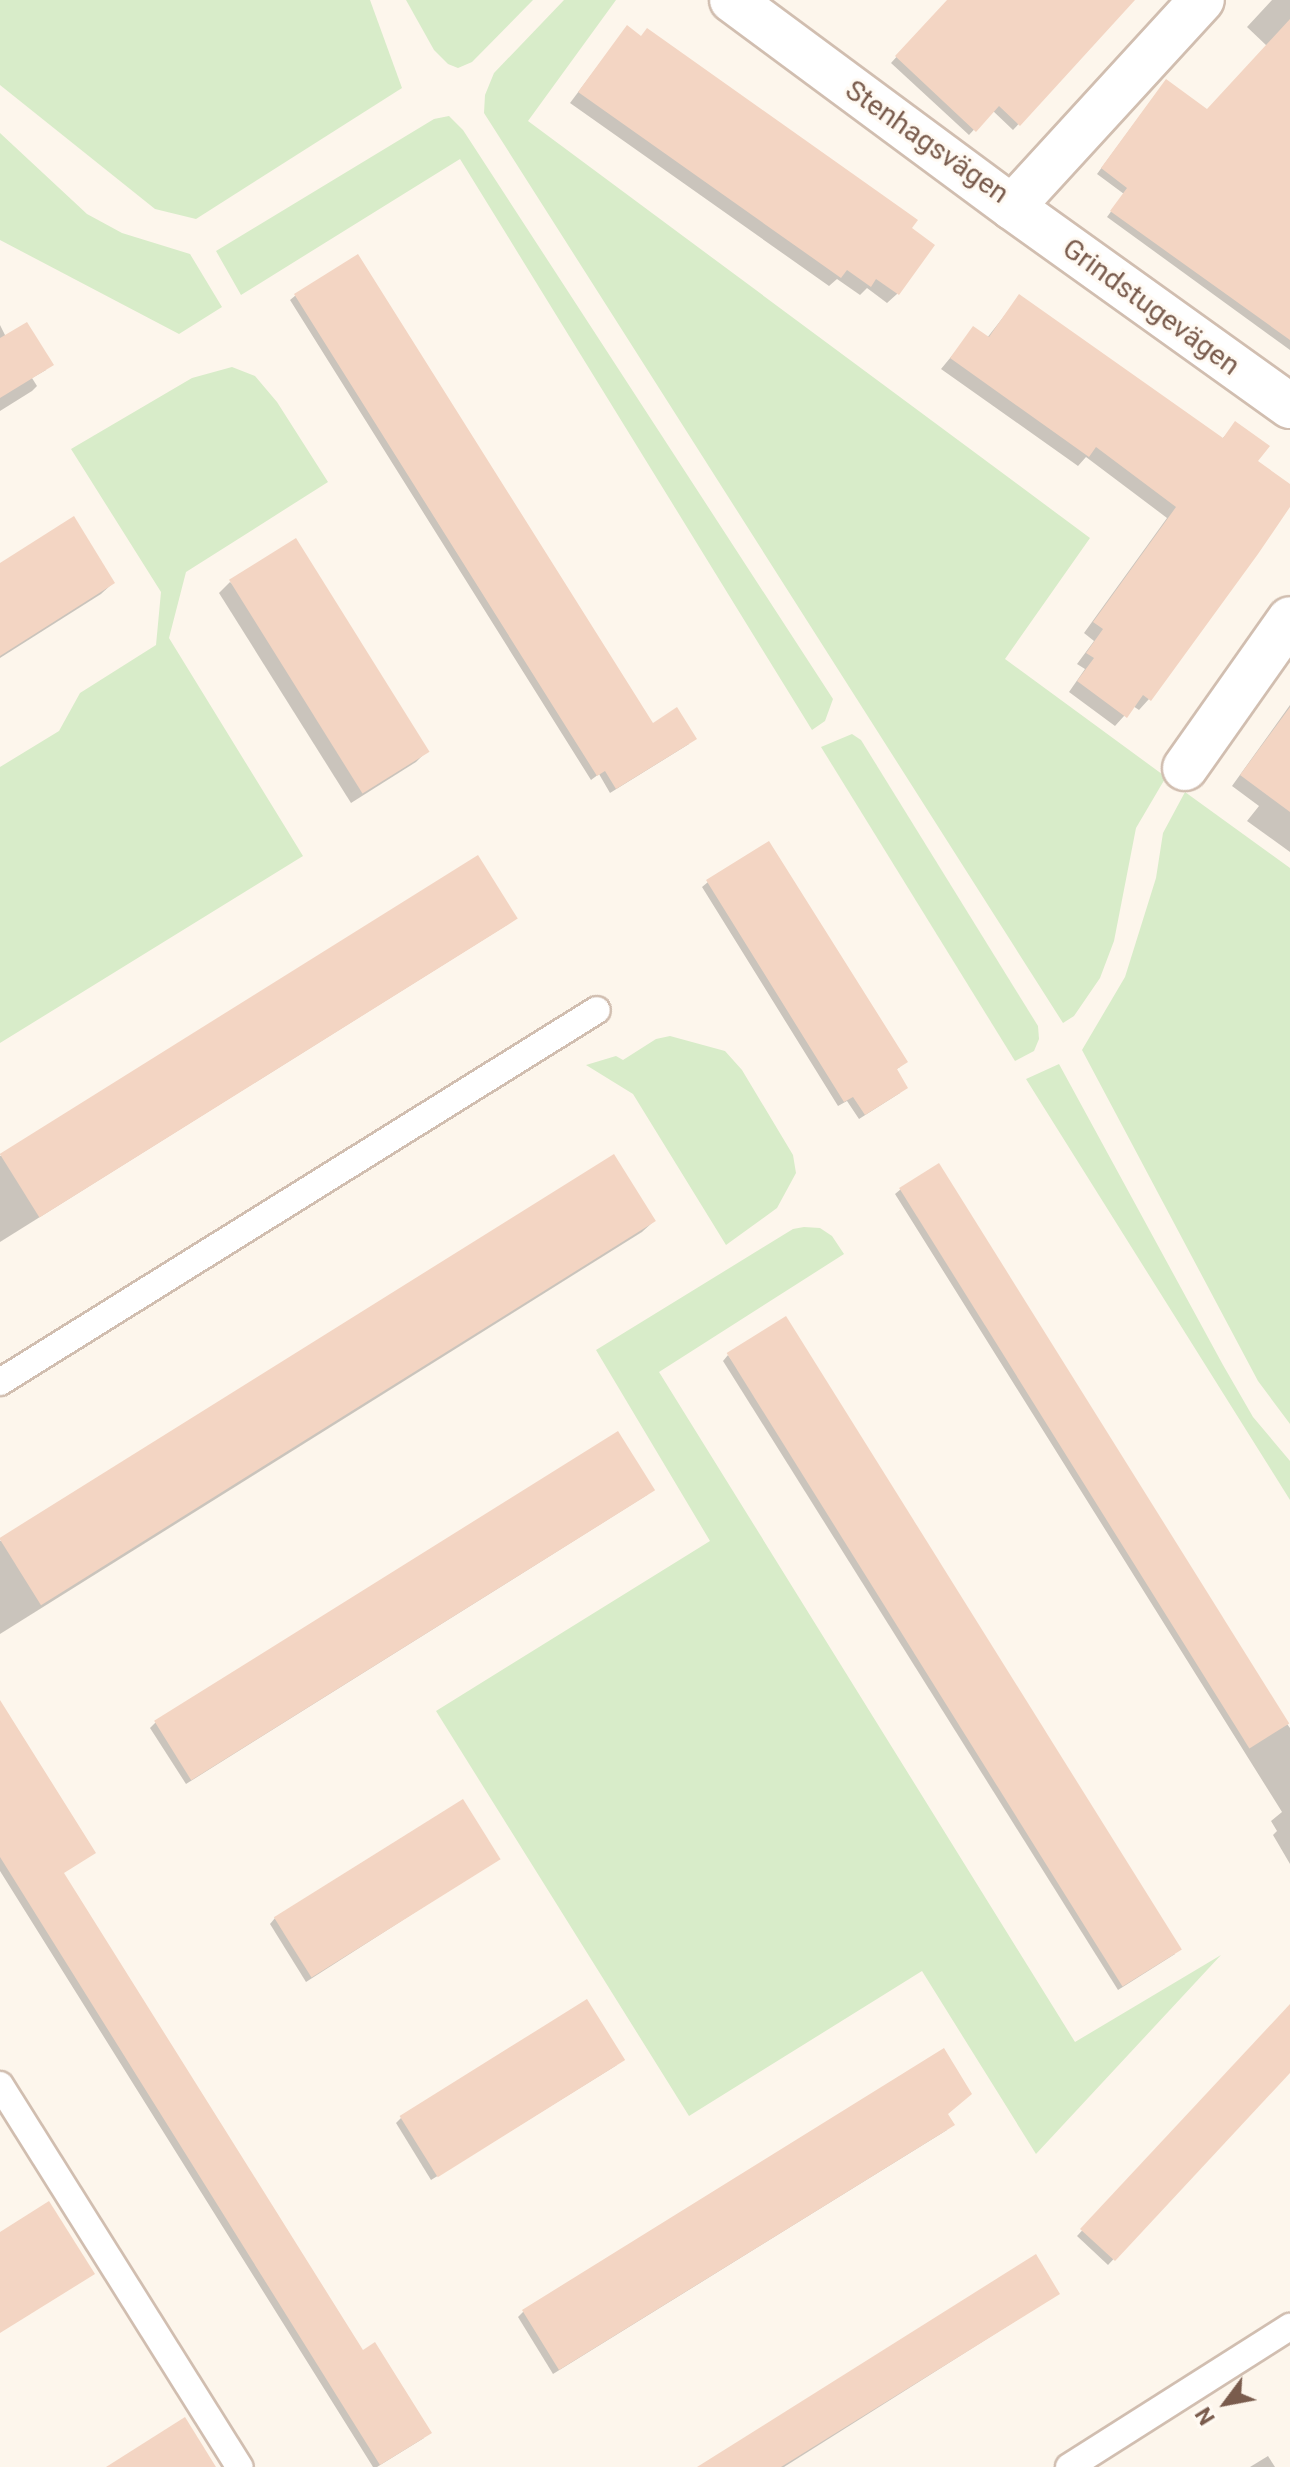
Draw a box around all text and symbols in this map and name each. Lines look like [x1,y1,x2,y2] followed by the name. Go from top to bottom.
[839,73,1015,211] street label: Stenhagsvägen
[1056,231,1246,383] street label: Grindstugevägen
[1186,2363,1266,2443] north arrow
[1191,2403,1220,2429] text: N

